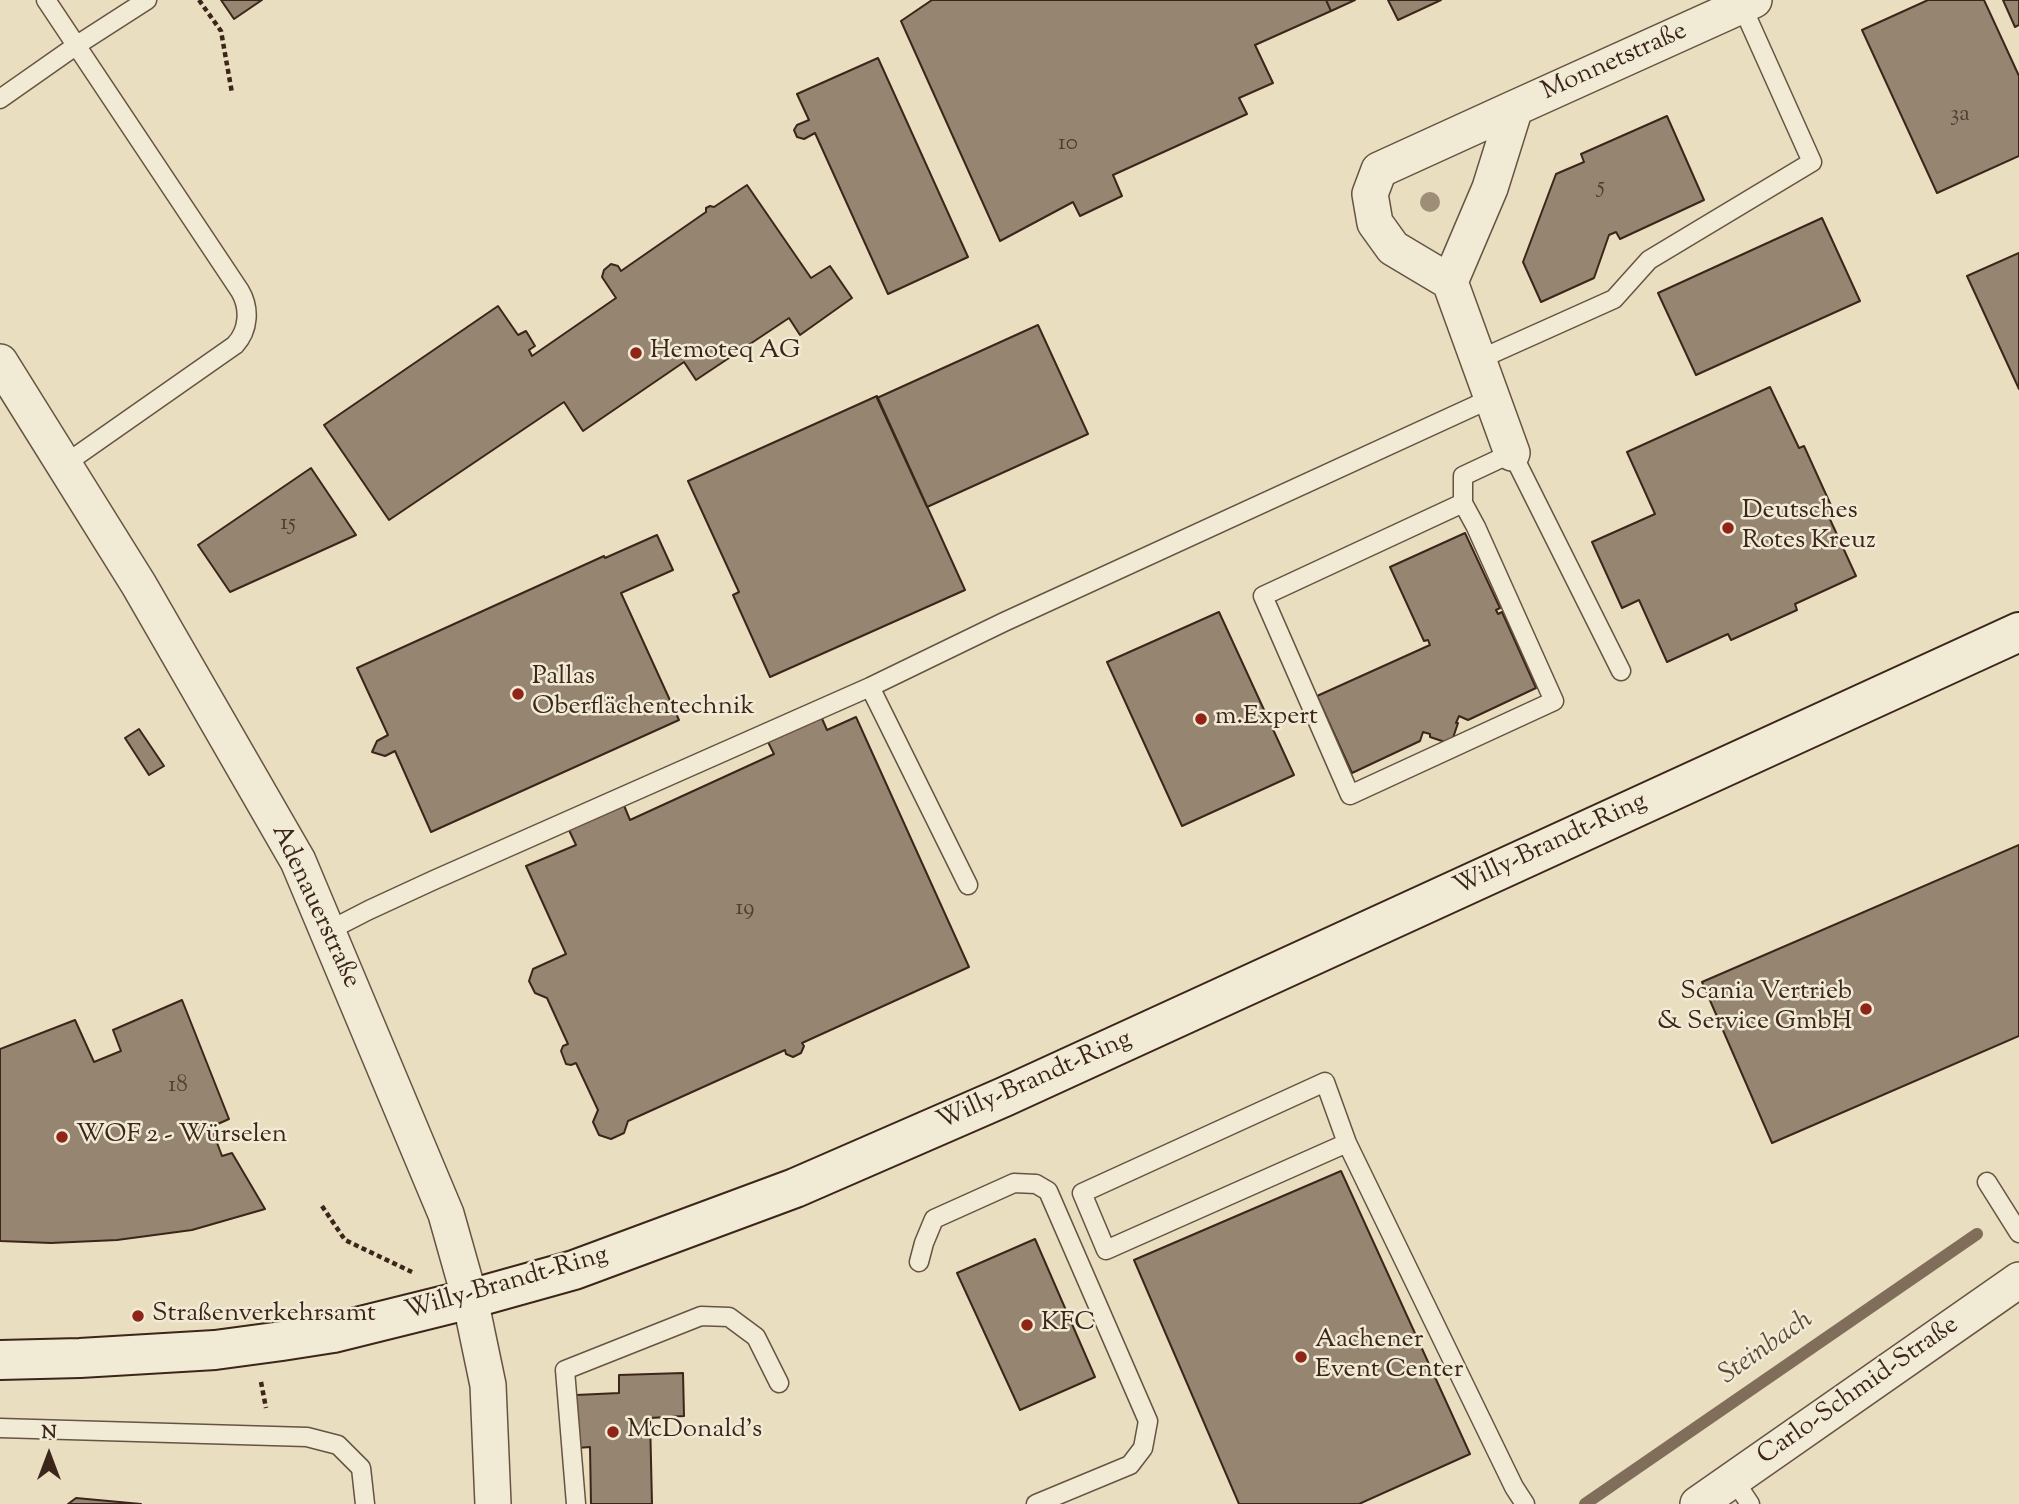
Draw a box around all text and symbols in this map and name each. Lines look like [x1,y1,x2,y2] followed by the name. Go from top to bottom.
[1538,17,1692,109] street label: Monnetstraße
[1950,102,1970,130] house number: 3a
[1058,131,1078,159] house number: 10
[1597,174,1605,202] house number: 5
[650,337,800,369] place label: Hemoteq AG
[628,345,644,361] marker: Hemoteq AG
[1742,497,1876,558] place label: Deutsches Rotes Kreuz
[280,511,296,539] house number: 15
[1720,520,1736,536] marker: Deutsches Rotes Kreuz
[532,663,755,724] place label: Pallas Oberflächentechnik
[510,686,526,702] marker: Pallas Oberflächentechnik
[1215,703,1318,735] place label: m.Expert
[1193,711,1209,727] marker: m.Expert
[1449,788,1653,904] street label: Willy-Brandt-Ring
[262,820,366,994] street label: Adenauerstraße
[736,896,754,924] house number: 19
[1657,978,1852,1040] place label: Scania Vertrieb & Service GmbH
[1858,1001,1874,1017] marker: Scania Vertrieb & Service GmbH
[933,1025,1137,1139] street label: Willy-Brandt-Ring
[168,1073,188,1101] house number: 18
[76,1121,287,1153] place label: WOF 2 - Würselen
[54,1129,70,1145] marker: WOF 2 - Würselen
[402,1241,612,1329] street label: Willy-Brandt-Ring
[152,1300,376,1332] place label: Straßenverkehrsamt
[1714,1305,1820,1393] water label: Steinbach
[130,1308,146,1324] marker: Straßenverkehrsamt
[1041,1309,1095,1341] place label: KFC
[1752,1311,1966,1473] street label: Carlo-Schmid-Straße
[1019,1317,1035,1333] marker: KFC
[1315,1326,1463,1388] place label: Aachener Event Center
[1293,1349,1309,1365] marker: Aachener Event Center
[627,1416,762,1448] place label: McDonald's
[14,1420,84,1490] north arrow
[41,1420,57,1447] text: N
[605,1424,621,1440] marker: McDonald's

